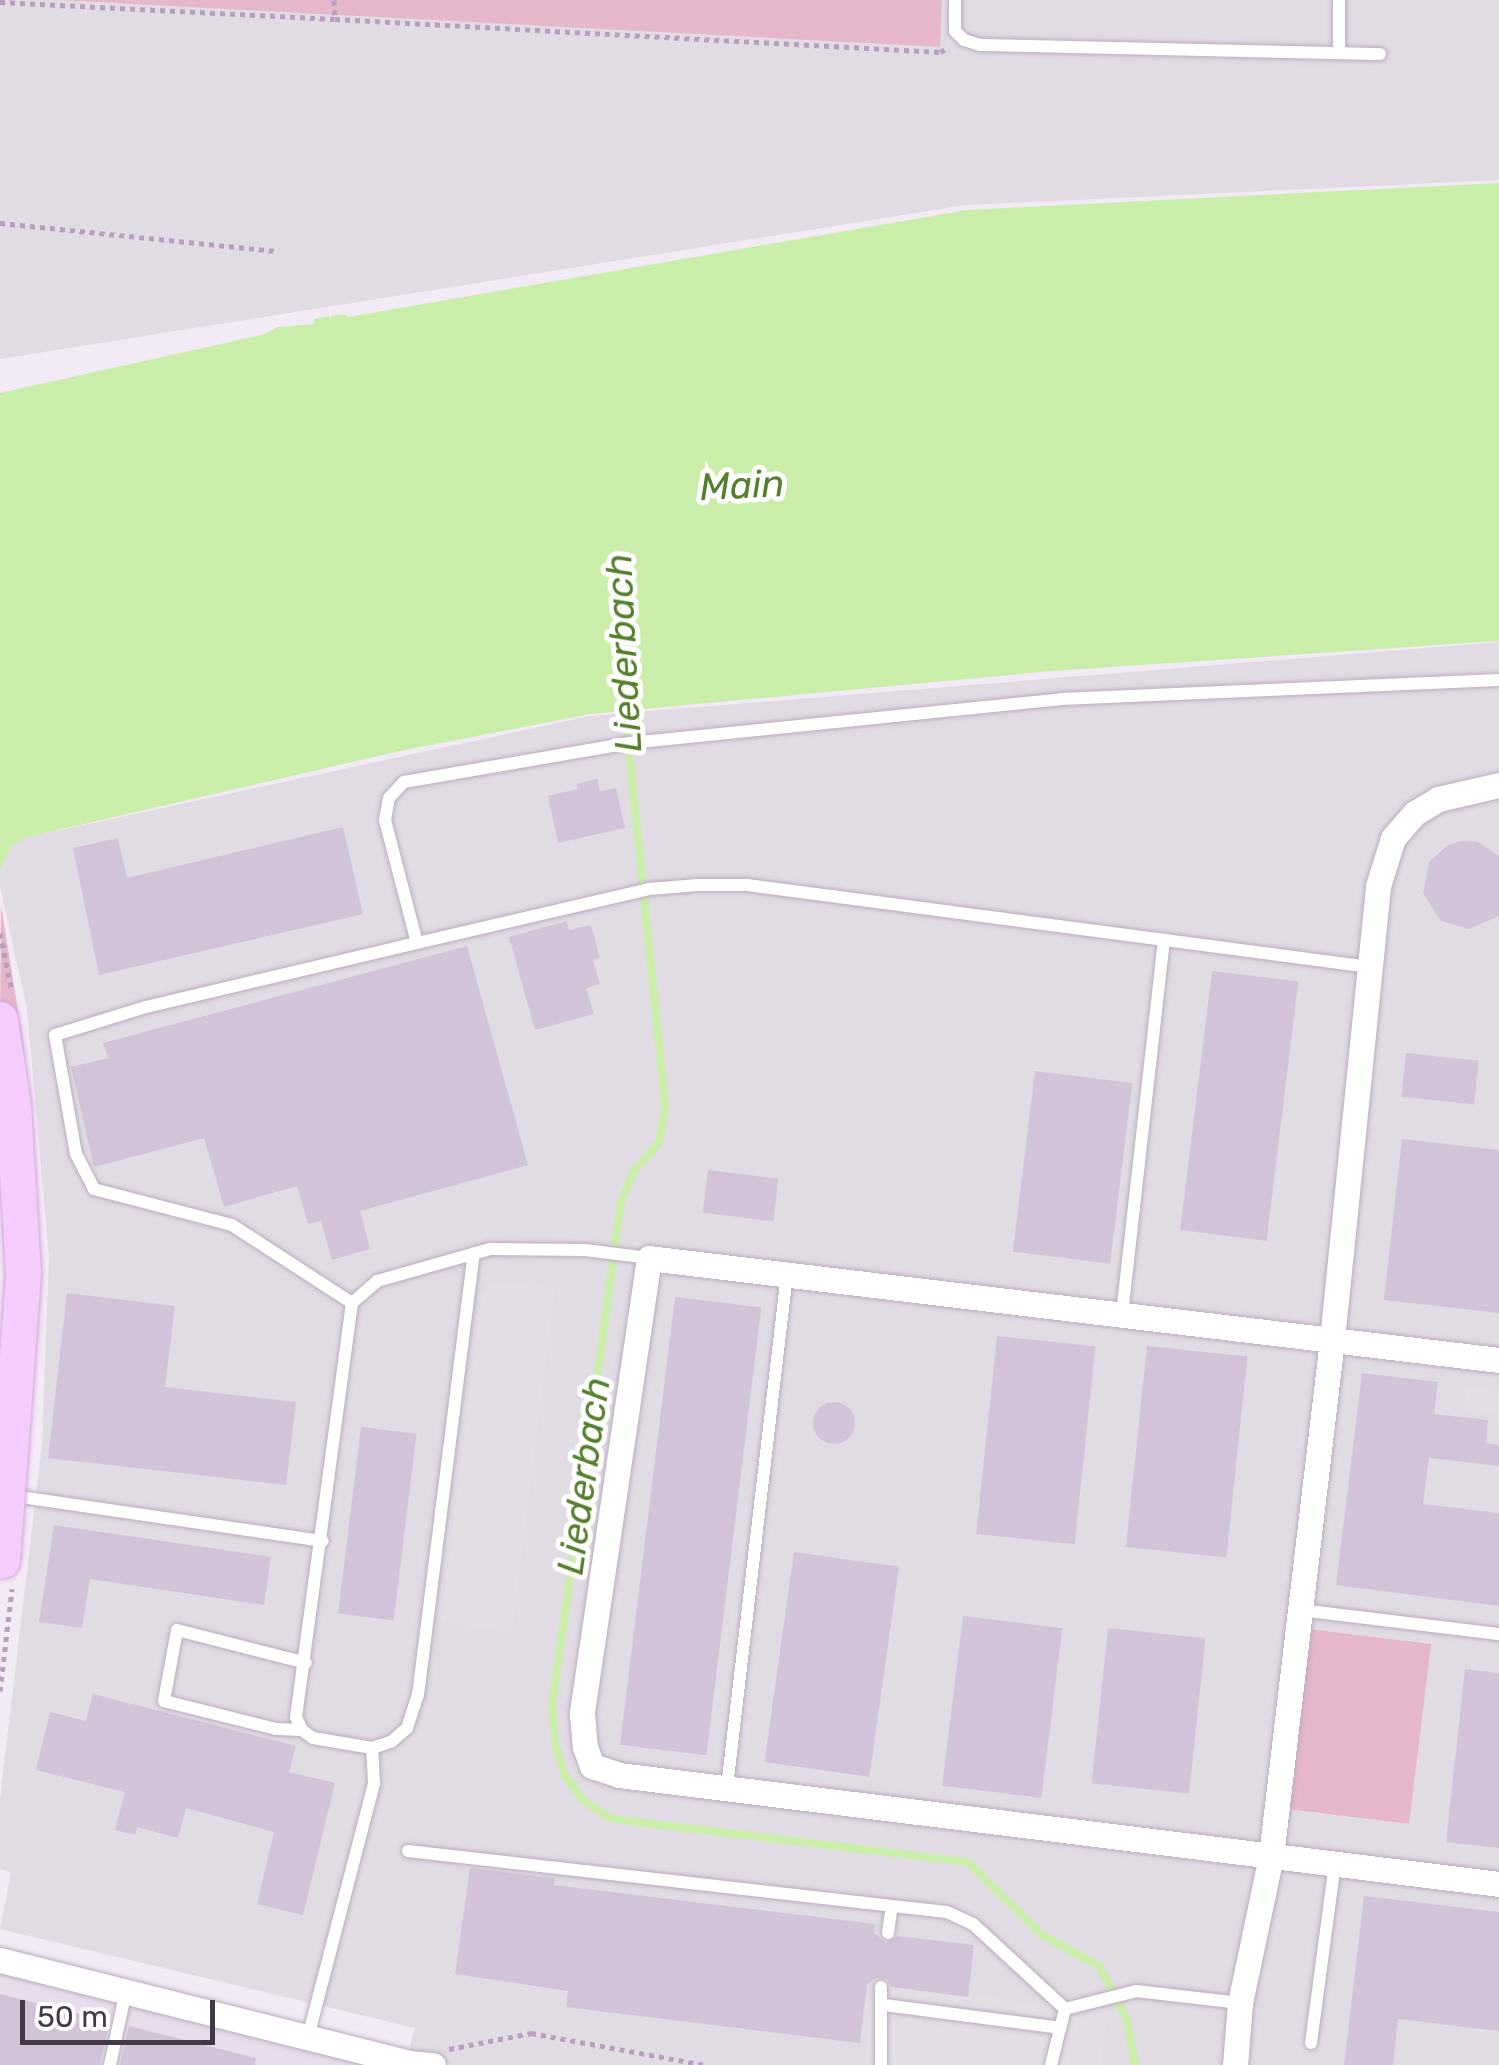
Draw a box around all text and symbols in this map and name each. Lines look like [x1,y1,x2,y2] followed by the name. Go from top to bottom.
[698,461,786,511] water label: Main
[596,553,652,753] water label: Liederbach
[548,1374,620,1578] water label: Liederbach
[25,1980,220,2042] scale bar
[37,1999,108,2035] text: 50 m

